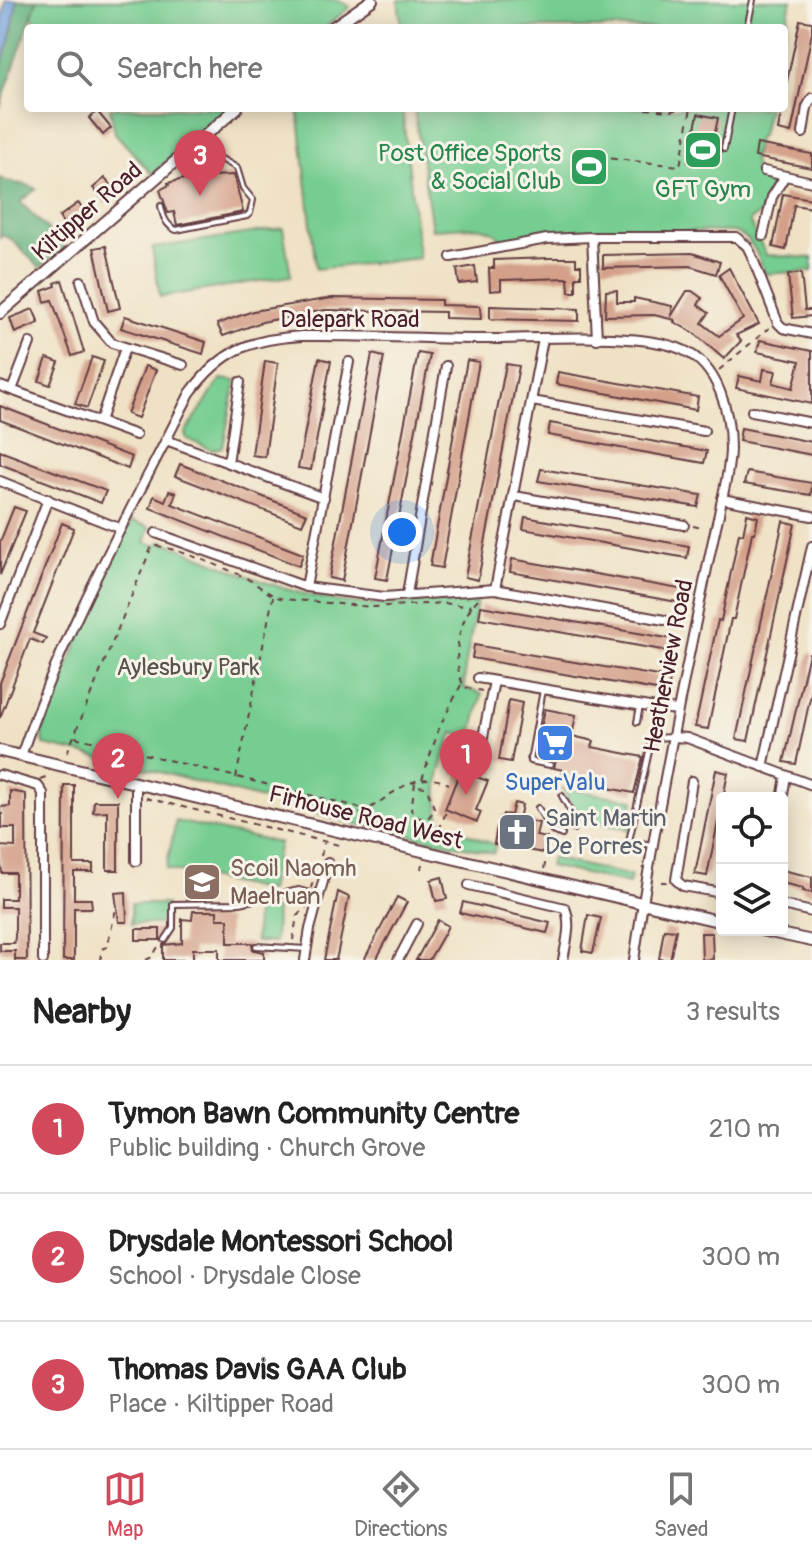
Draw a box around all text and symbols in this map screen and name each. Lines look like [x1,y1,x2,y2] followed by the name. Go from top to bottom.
[24,24,788,112] search box
[52,46,96,90] icon: search
[116,50,263,87] text: Search here
[682,129,724,171] sports icon: GFT Gym
[174,130,226,196] pin: 3
[378,139,561,196] place label: Post Office Sports & Social Club
[568,146,610,188] sports icon: Post Office Sports & Social Club
[26,156,148,267] street label: Kiltipper Road
[655,175,751,204] place label: GFT Gym
[280,305,420,334] street label: Dalepark Road
[382,512,422,552] your location
[637,577,700,755] street label: Heatherview Road
[116,653,260,682] park label: Aylesbury Park
[534,722,576,764] supermarket icon: SuperValu
[440,729,492,795] pin: 1
[92,733,144,799] pin: 2
[504,768,606,797] place label: SuperValu
[266,779,466,856] street label: Firhouse Road West
[716,792,788,936] map controls
[716,792,788,864] button: locate
[545,804,667,861] place label: Saint Martin De Porres
[496,811,538,853] church icon: Saint Martin De Porres
[230,854,356,911] place label: Scoil Naomh Maelruan
[181,861,223,903] school or university icon: Scoil Naomh Maelruan
[716,864,788,936] button: layers
[32,991,131,1034] text: Nearby
[686,996,780,1028] text: 3 results
[108,1095,519,1132] text: Tymon Bawn Community Centre
[53,1113,63,1145] text: 1
[709,1113,780,1145] text: 210 m
[108,1132,425,1164] text: Public building · Church Grove
[108,1223,453,1260] text: Drysdale Montessori School
[51,1241,65,1273] text: 2
[701,1241,780,1273] text: 300 m
[108,1260,361,1292] text: School · Drysdale Close
[108,1351,407,1388] text: Thomas Davis GAA Club
[51,1369,65,1401] text: 3
[701,1369,780,1401] text: 300 m
[108,1388,334,1420] text: Place · Kiltipper Road
[103,1467,147,1543] tab: Map
[354,1467,447,1543] tab: Directions
[654,1467,709,1543] tab: Saved

